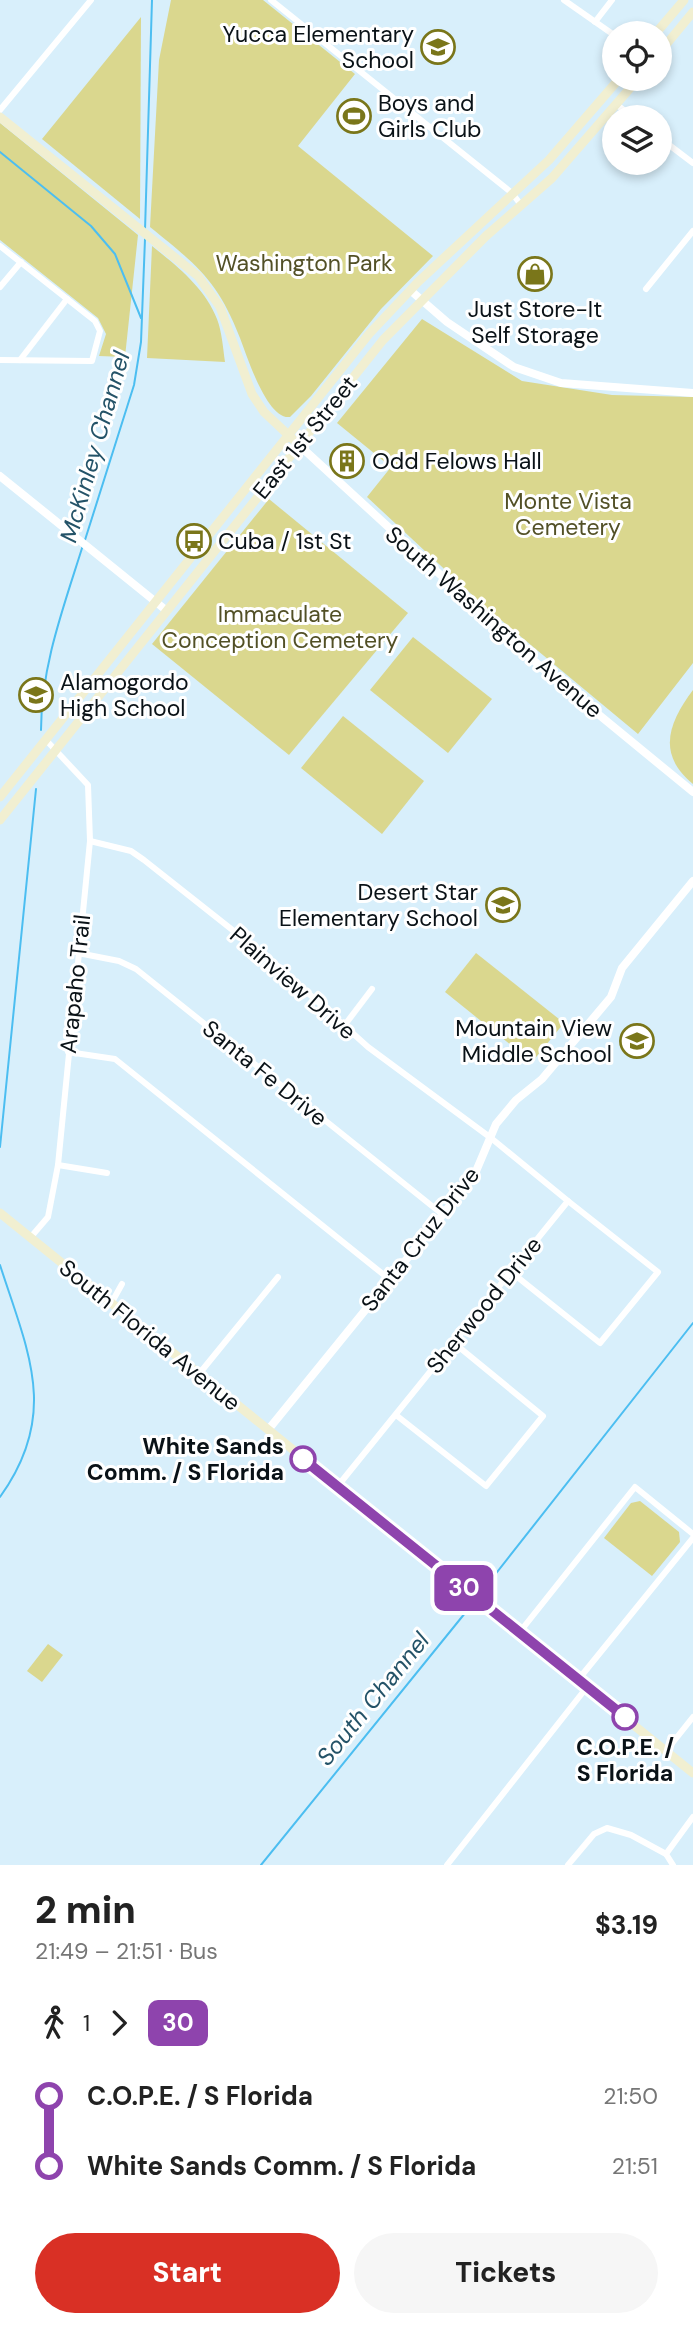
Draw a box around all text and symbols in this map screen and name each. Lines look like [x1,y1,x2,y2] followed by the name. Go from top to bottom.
[222,19,414,75] place label: Yucca Elementary School
[602,21,672,175] map controls
[602,21,672,91] button: locate
[419,28,457,66] school or university icon: Yucca Elementary School
[378,88,481,144] place label: Boys and Girls Club
[335,97,373,135] sports icon: Boys and Girls Club
[602,105,672,175] button: layers
[215,248,393,278] park label: Washington Park
[516,255,554,293] shop icon: Just Store-It Self Storage
[468,294,602,350] place label: Just Store-It Self Storage
[52,347,137,546] water label: McKinley Channel
[246,369,364,505] street label: East 1st Street
[328,442,366,480] building icon: Odd Felows Hall
[372,446,542,476] place label: Odd Felows Hall
[504,486,632,542] park label: Monte Vista Cemetery
[379,519,609,725] street label: South Washington Avenue
[175,522,213,560] bus stop icon: Cuba / 1st St
[218,526,352,556] place label: Cuba / 1st St
[162,599,399,655] park label: Immaculate Conception Cemetery
[60,667,189,723] place label: Alamogordo High School
[17,676,55,714] school or university icon: Alamogordo High School
[279,877,478,933] place label: Desert Star Elementary School
[484,886,522,924] school or university icon: Desert Star Elementary School
[53,913,97,1055] street label: Arapaho Trail
[224,920,362,1046] street label: Plainview Drive
[196,1013,334,1133] street label: Santa Fe Drive
[455,1013,612,1069] place label: Mountain View Middle School
[618,1022,656,1060] school or university icon: Mountain View Middle School
[354,1160,486,1318] street label: Santa Cruz Drive
[420,1230,548,1380] street label: Sherwood Drive
[53,1253,247,1417] street label: South Florida Avenue
[87,1431,284,1487] place label: White Sands Comm. / S Florida
[290,1446,316,1472] marker: White Sands Comm. / S Florida
[433,1565,496,1611] line badge: 30
[448,1572,480,1603] text: 30
[309,1625,436,1772] water label: South Channel
[612,1704,638,1730] marker: C.O.P.E. / S Florida
[576,1732,674,1788] place label: C.O.P.E. / S Florida
[35,1885,136,1935] text: 2 min
[595,1908,658,1942] text: $3.19
[35,1936,218,1966] text: 21:49 – 21:51 · Bus
[35,2004,73,2042] icon: walk
[100,2004,138,2042] icon: forward
[162,2007,194,2038] text: 30
[83,2008,90,2038] text: 1
[87,2079,313,2113] text: C.O.P.E. / S Florida
[603,2081,658,2111] text: 21:50
[87,2149,476,2183] text: White Sands Comm. / S Florida
[612,2151,658,2181] text: 21:51
[35,2233,340,2313] button: Start
[354,2233,658,2313] button: Tickets

